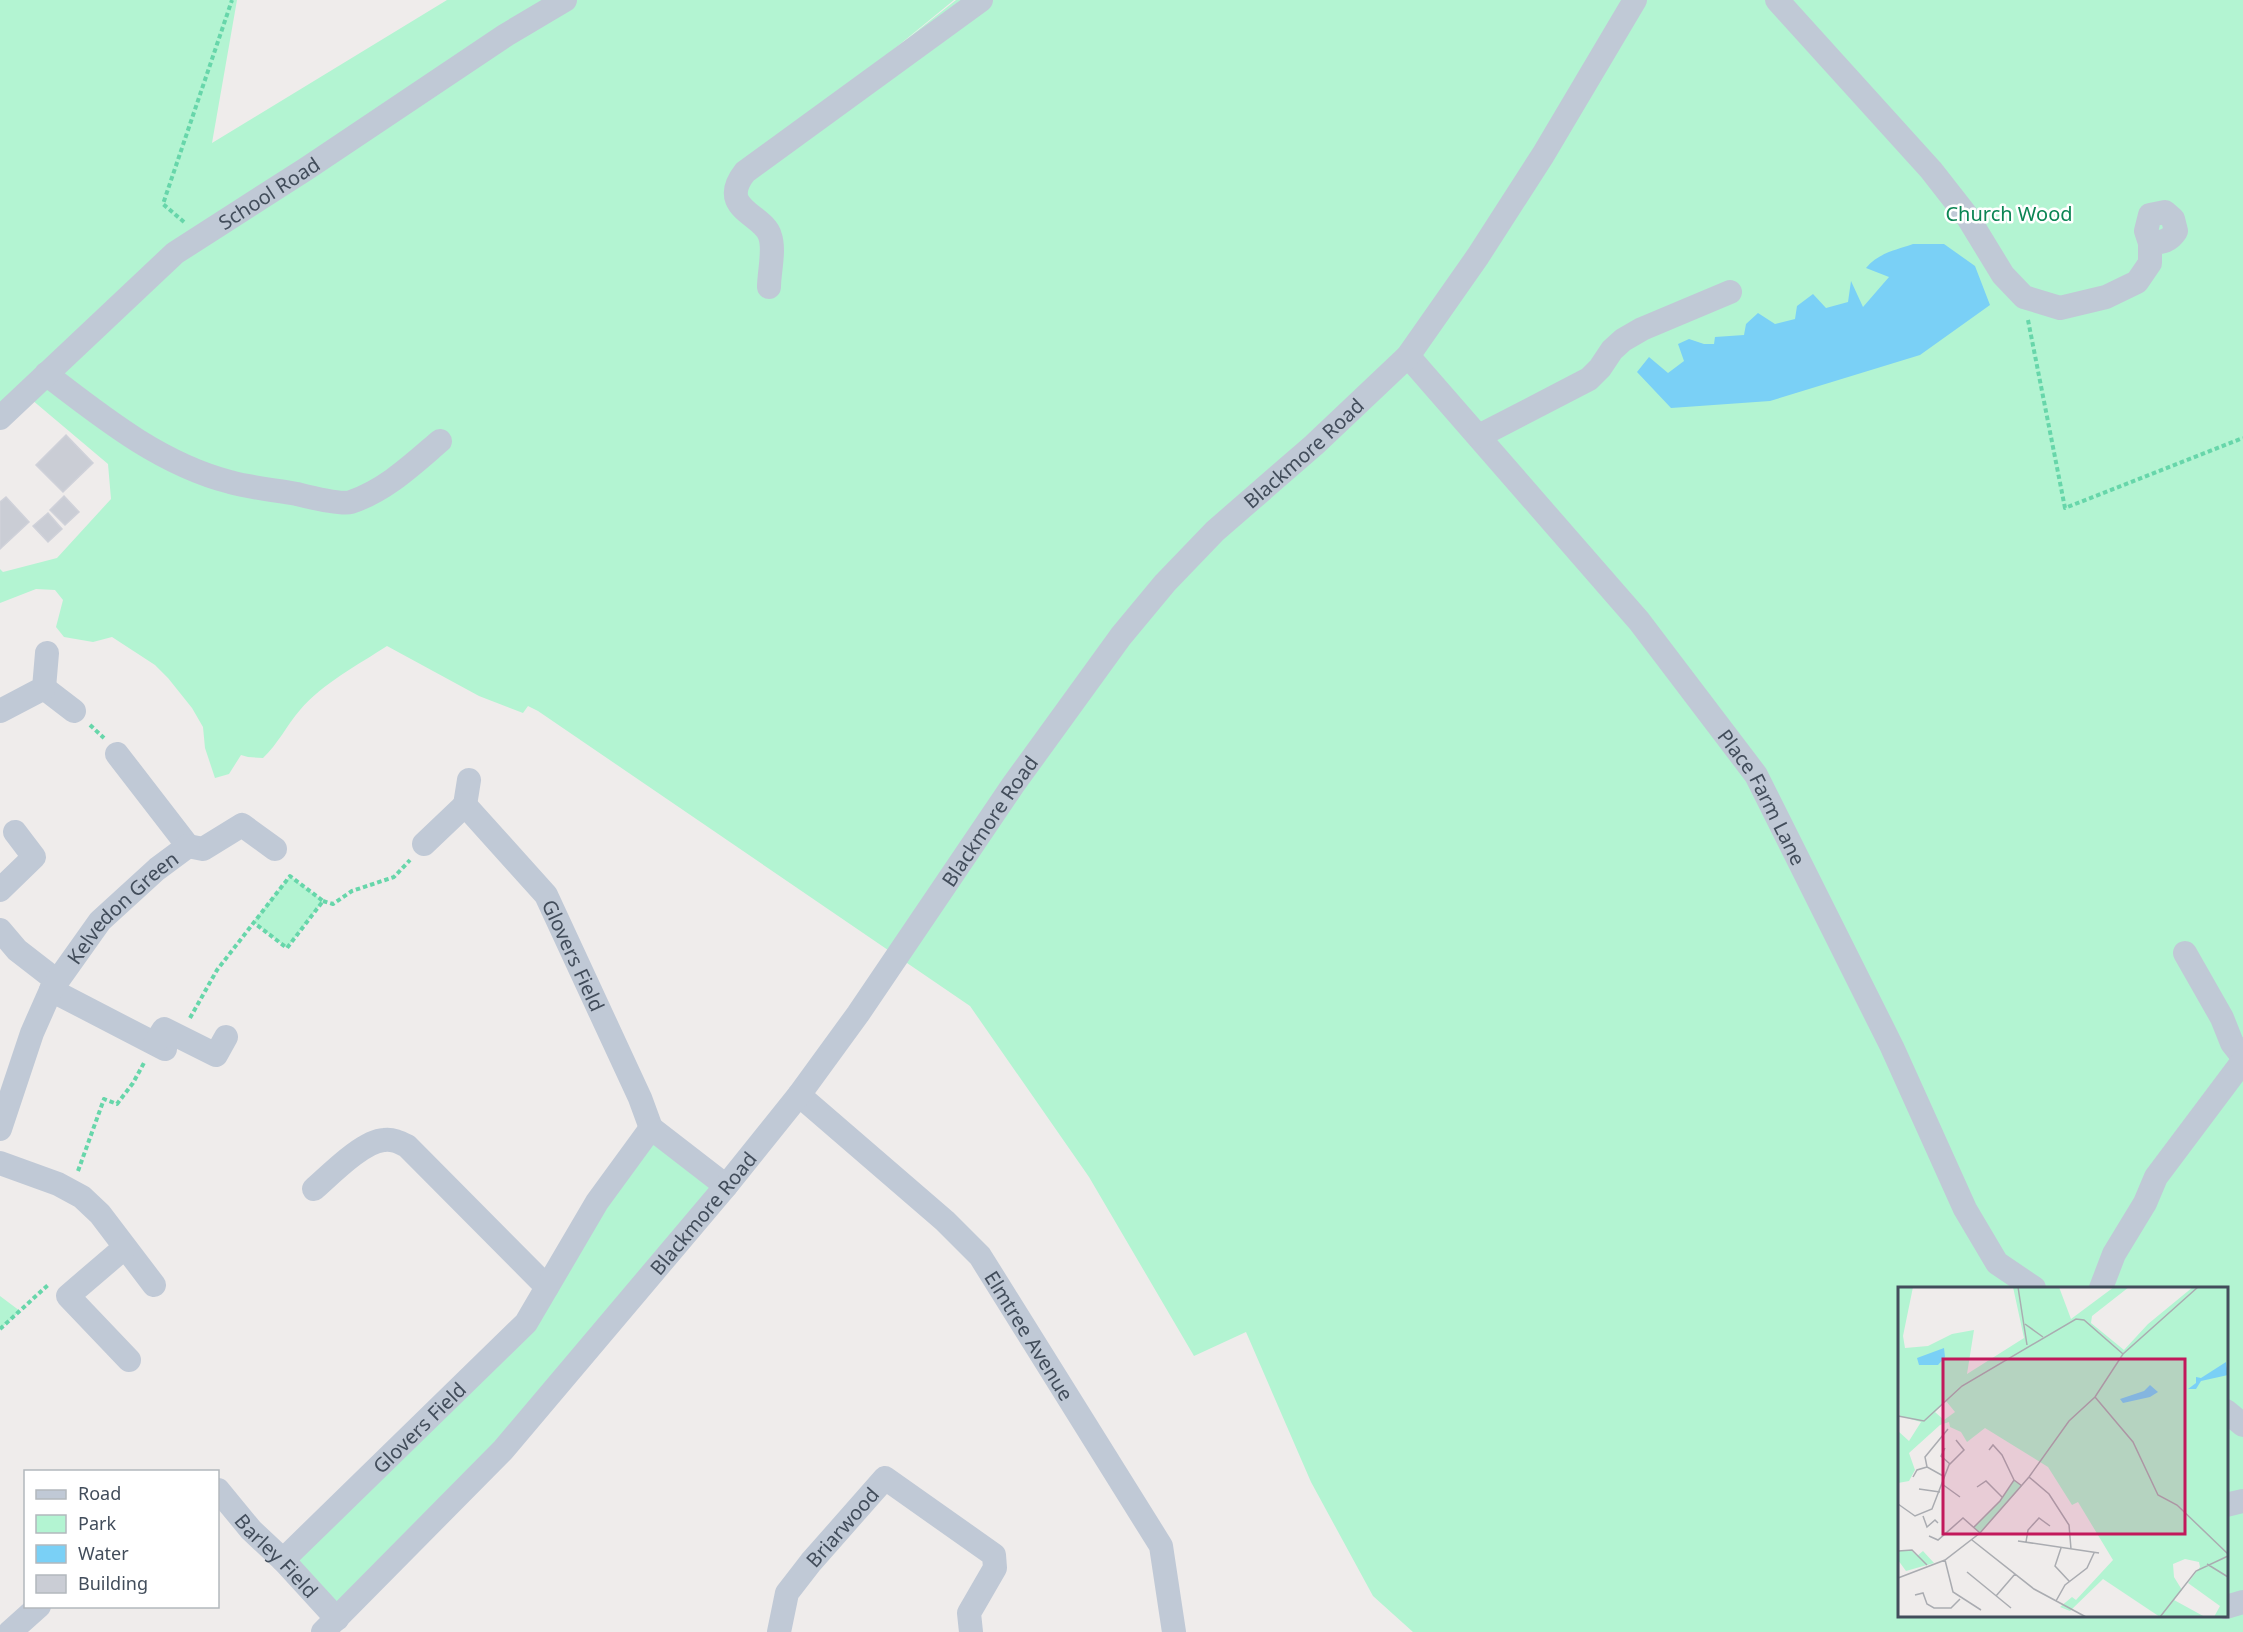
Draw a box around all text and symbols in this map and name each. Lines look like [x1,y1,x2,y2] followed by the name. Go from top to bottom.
[213,150,325,235] street label: School Road
[1945,200,2073,227] park label: Church Wood
[1237,392,1369,514] street label: Blackmore Road
[1712,723,1812,870] street label: Place Farm Lane
[935,750,1044,891] street label: Blackmore Road
[60,845,183,969] street label: Kelvedon Green
[536,895,611,1015] street label: Glovers Field
[643,1146,762,1280] street label: Blackmore Road
[979,1265,1080,1405] street label: Elmtree Avenue
[1898,1287,2228,1617] inset map
[367,1376,471,1479] street label: Glovers Field
[24,1470,219,1608] legend
[78,1481,121,1505] text: Road
[799,1481,885,1573] street label: Briarwood
[229,1508,324,1603] street label: Barley Field
[78,1511,116,1535] text: Park
[78,1541,129,1565] text: Water
[78,1571,148,1595] text: Building

